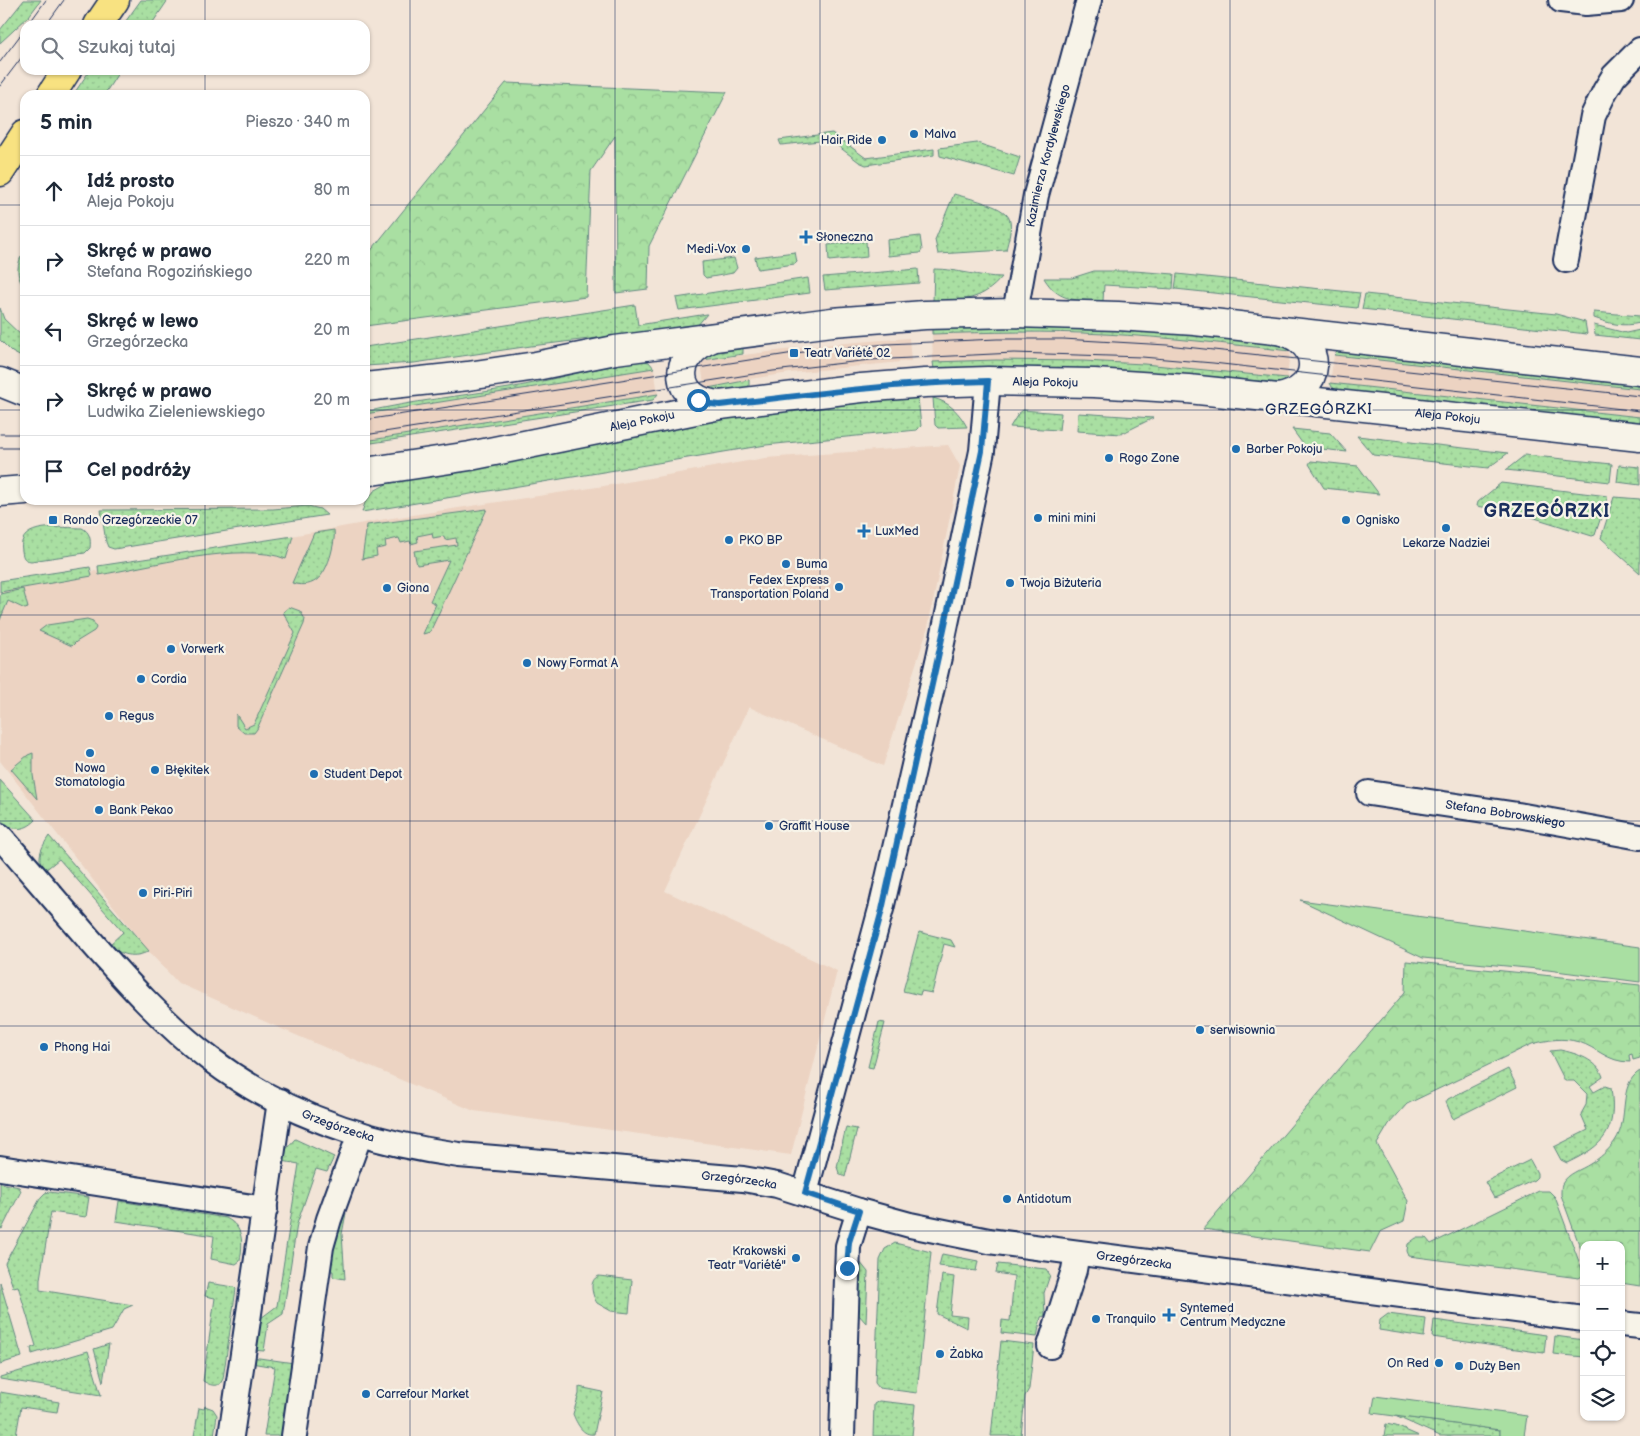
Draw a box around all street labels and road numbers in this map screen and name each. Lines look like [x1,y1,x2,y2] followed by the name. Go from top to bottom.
[1023,82,1073,228] street label: Kazimierza Kordylewskiego
[1012,374,1078,390] street label: Aleja Pokoju
[1414,405,1481,427] street label: Aleja Pokoju
[609,407,676,435] street label: Aleja Pokoju
[1445,797,1567,831] street label: Stefana Bobrowskiego
[299,1106,376,1145] street label: Grzegórzecka
[701,1168,778,1192] street label: Grzegórzecka
[1095,1248,1173,1272] street label: Grzegórzecka

